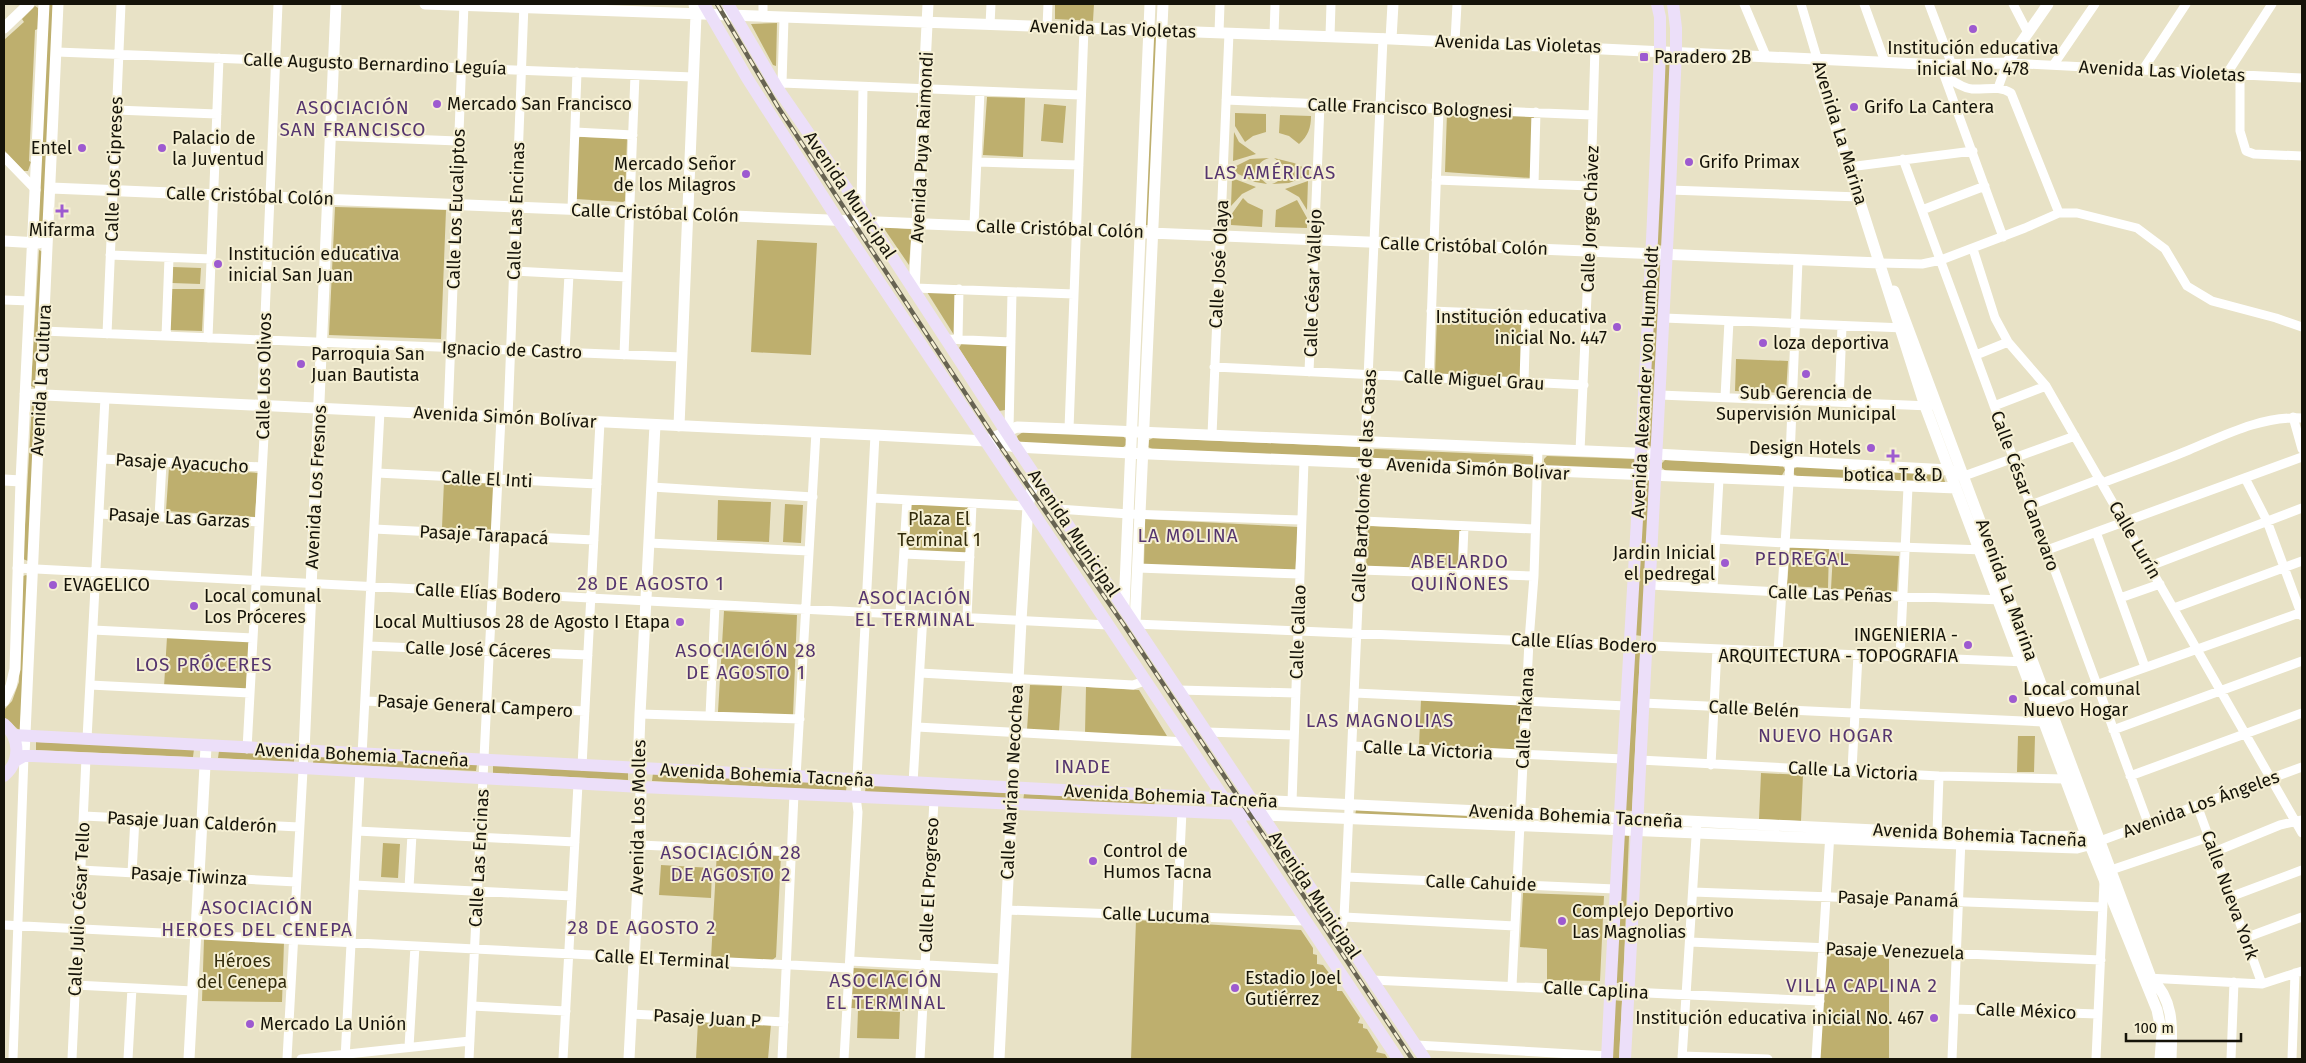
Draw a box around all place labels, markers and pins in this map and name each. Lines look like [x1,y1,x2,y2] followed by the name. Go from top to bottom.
[1967,23,1979,35] marker: Institución educativa inicial No. 478
[1887,37,2059,80] place label: Institución educativa inicial No. 478
[1654,46,1752,68] place label: Paradero 2B
[1638,51,1650,63] marker: Paradero 2B
[447,93,632,115] place label: Mercado San Francisco
[1864,96,1994,118] place label: Grifo La Cantera
[431,98,443,110] marker: Mercado San Francisco
[1848,101,1860,113] marker: Grifo La Cantera
[172,127,265,170] place label: Palacio de la Juventud
[31,137,72,159] place label: Entel
[76,142,88,154] marker: Entel
[156,142,168,154] marker: Palacio de la Juventud
[1699,151,1800,173] place label: Grifo Primax
[613,153,736,196] place label: Mercado Señor de los Milagros
[1683,156,1695,168] marker: Grifo Primax
[740,168,752,180] marker: Mercado Señor de los Milagros
[56,205,68,217] marker: Mifarma
[29,219,95,241] place label: Mifarma
[228,243,400,286] place label: Institución educativa inicial San Juan
[212,258,224,270] marker: Institución educativa inicial San Juan
[1435,306,1607,349] place label: Institución educativa inicial No. 447
[1611,321,1623,333] marker: Institución educativa inicial No. 447
[1773,332,1889,354] place label: loza deportiva
[1757,337,1769,349] marker: loza deportiva
[311,343,425,386] place label: Parroquia San Juan Bautista
[295,358,307,370] marker: Parroquia San Juan Bautista
[1800,368,1812,380] marker: Sub Gerencia de Supervisión Municipal
[1716,382,1896,425] place label: Sub Gerencia de Supervisión Municipal
[1749,437,1861,459] place label: Design Hotels
[1865,442,1877,454] marker: Design Hotels
[1887,450,1899,462] marker: botica T & D
[1843,464,1943,486] place label: botica T & D
[1613,542,1715,585] place label: Jardin Inicial el pedregal
[1719,557,1731,569] marker: Jardin Inicial el pedregal
[63,574,150,596] place label: EVAGELICO
[47,579,59,591] marker: EVAGELICO
[204,585,321,628] place label: Local comunal Los Próceres
[188,600,200,612] marker: Local comunal Los Próceres
[374,611,670,633] place label: Local Multiusos 28 de Agosto I Etapa
[674,616,686,628] marker: Local Multiusos 28 de Agosto I Etapa
[1718,624,1959,667] place label: INGENIERIA - ARQUITECTURA - TOPOGRAFIA
[1962,639,1974,651] marker: INGENIERIA - ARQUITECTURA - TOPOGRAFIA
[2023,678,2140,721] place label: Local comunal Nuevo Hogar
[2007,693,2019,705] marker: Local comunal Nuevo Hogar
[1103,840,1212,883] place label: Control de Humos Tacna
[1087,855,1099,867] marker: Control de Humos Tacna
[1572,900,1734,943] place label: Complejo Deportivo Las Magnolias
[1556,915,1568,927] marker: Complejo Deportivo Las Magnolias
[1245,967,1341,1010] place label: Estadio Joel Gutiérrez
[1229,982,1241,994] marker: Estadio Joel Gutiérrez
[1635,1007,1924,1029] place label: Institución educativa inicial No. 467
[1928,1012,1940,1024] marker: Institución educativa inicial No. 467
[260,1013,406,1035] place label: Mercado La Unión
[244,1018,256,1030] marker: Mercado La Unión

